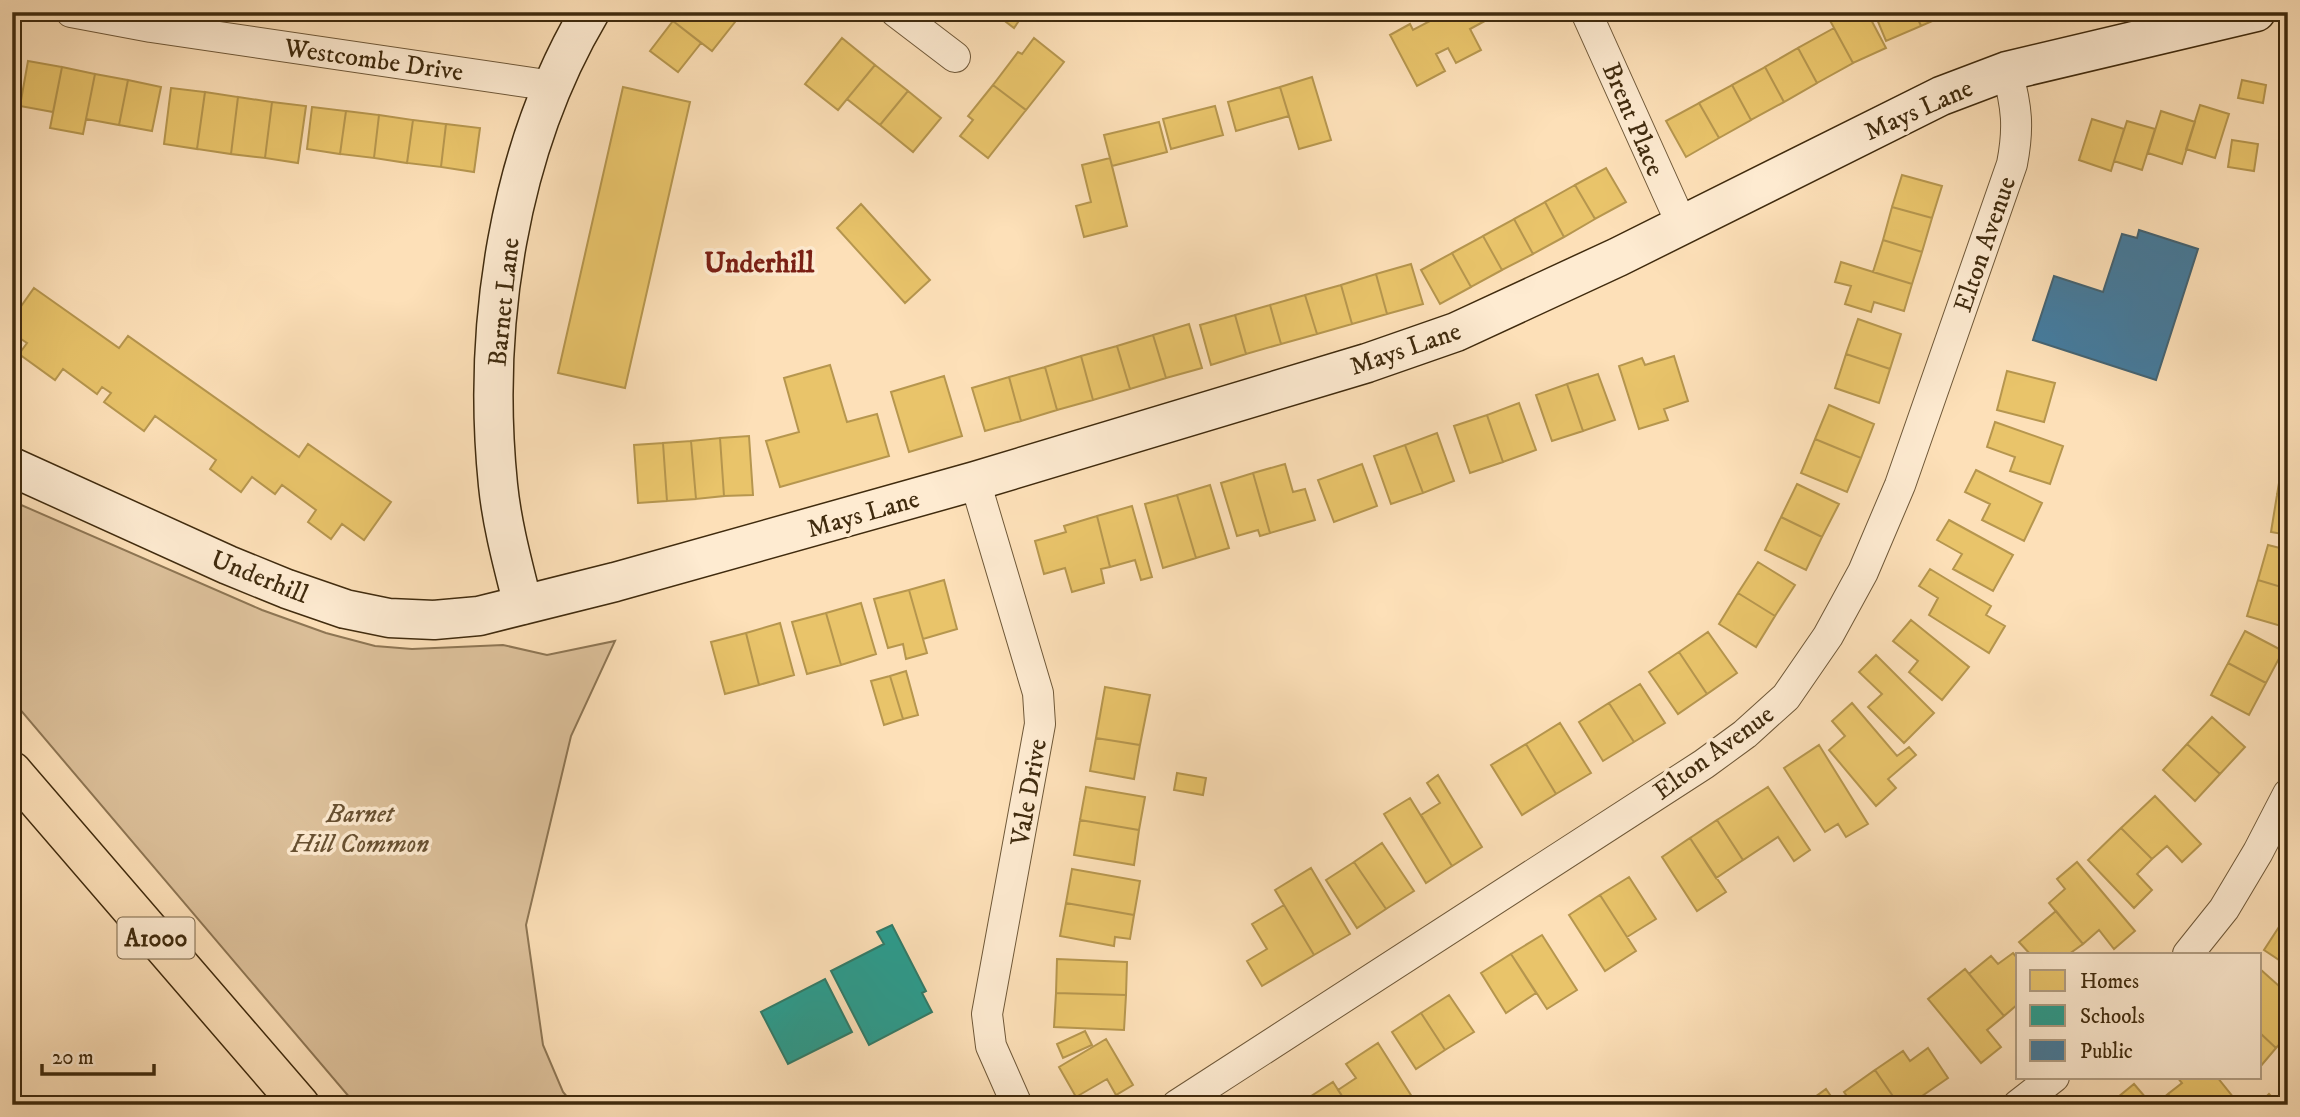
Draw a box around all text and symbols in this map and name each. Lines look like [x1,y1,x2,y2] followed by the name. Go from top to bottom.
[281,31,465,89] street label: Westcombe Drive
[1594,58,1671,181] street label: Brent Place
[1859,72,1978,149] street label: Mays Lane
[1947,172,2024,317] street label: Elton Avenue
[481,236,528,368] street label: Barnet Lane
[704,246,815,281] district label: Underhill
[1346,315,1465,384] street label: Mays Lane
[803,483,923,546] street label: Mays Lane
[206,543,313,612] street label: Underhill
[1647,698,1781,808] street label: Elton Avenue
[1004,736,1055,849] street label: Vale Drive
[290,798,429,861] park label: Barnet Hill Common
[118,918,194,958] road number: A1000
[2016,953,2262,1078] legend
[2080,969,2139,995] text: Homes
[2080,1004,2145,1030] text: Schools
[42,1033,154,1077] scale bar
[2080,1039,2133,1065] text: Public
[52,1045,94,1071] text: 20 m

